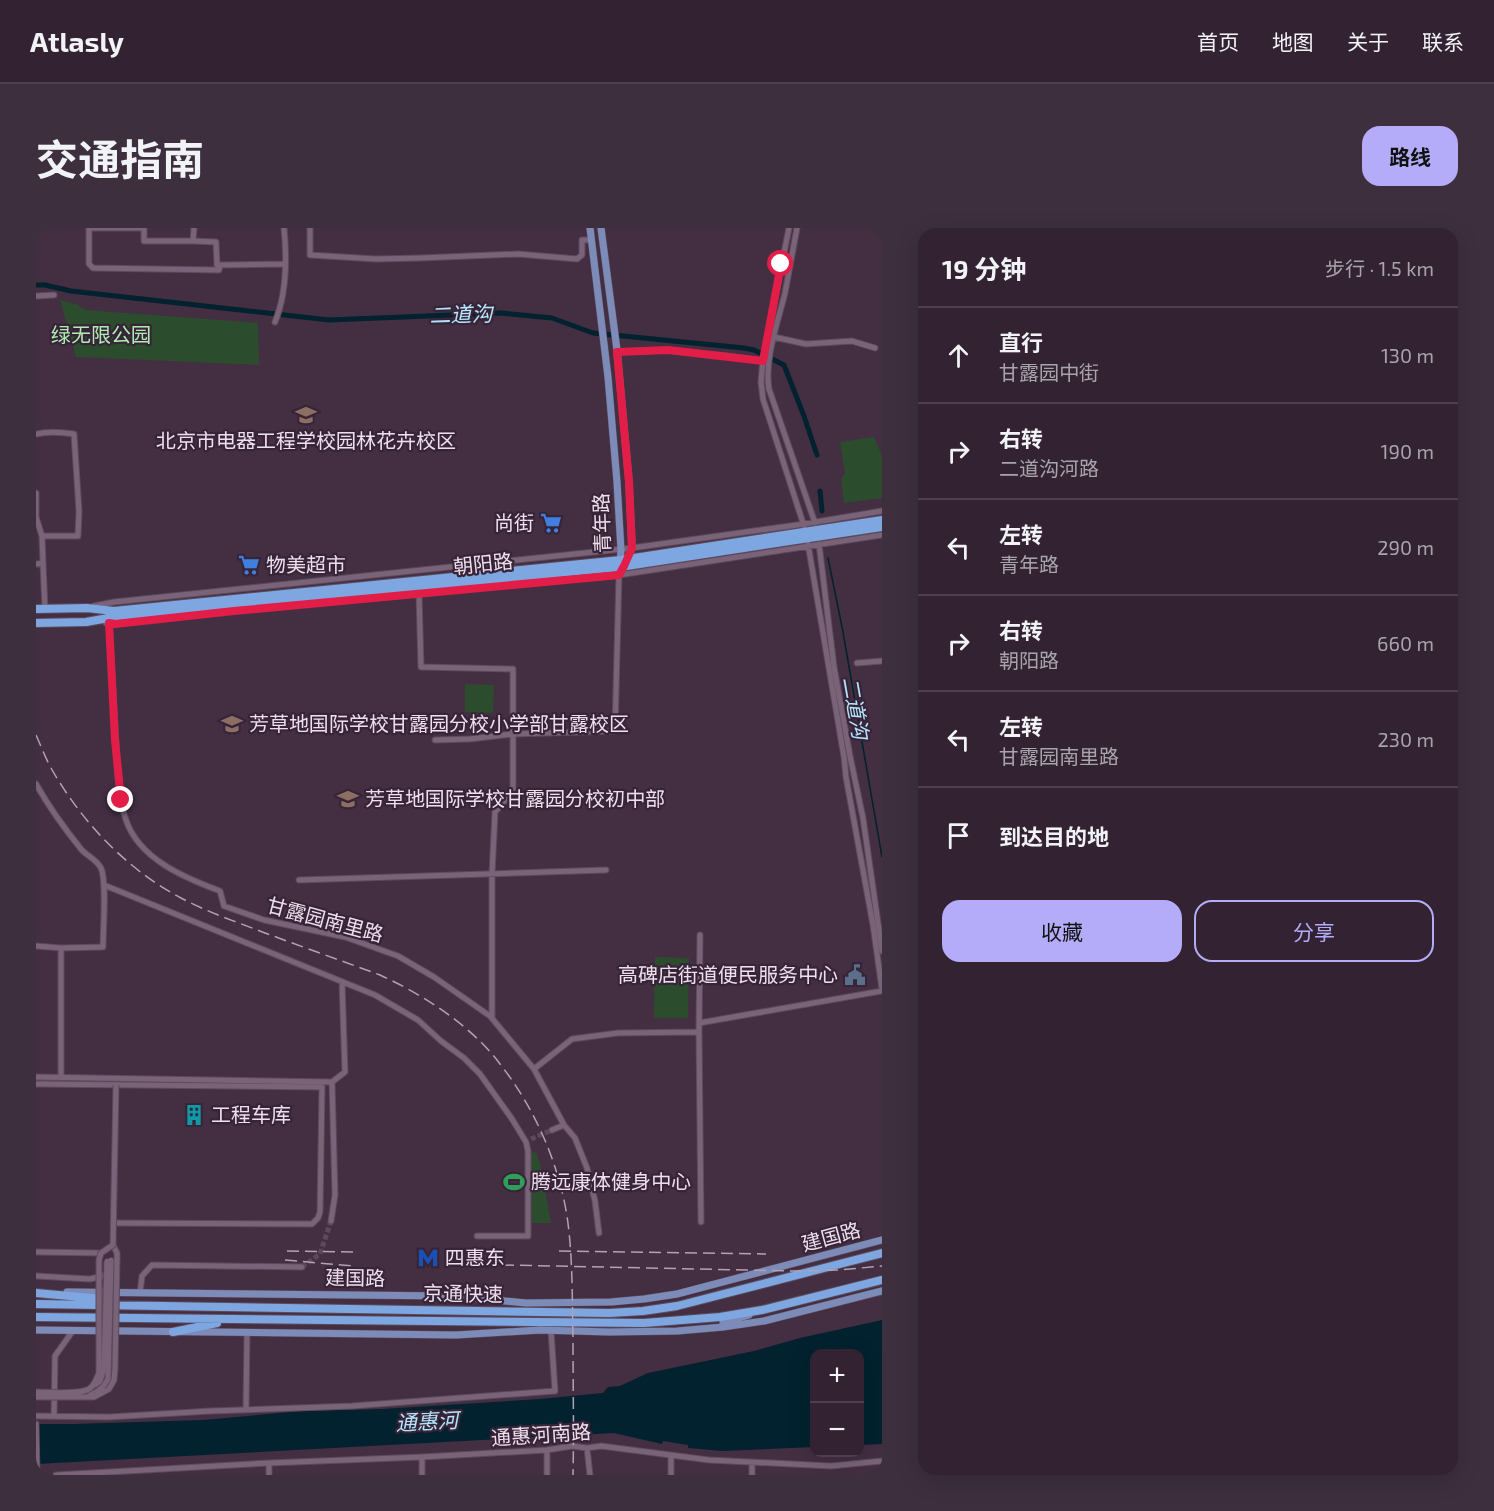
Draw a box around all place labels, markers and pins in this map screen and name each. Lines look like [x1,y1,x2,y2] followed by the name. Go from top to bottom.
[294,403,318,427] school or university icon: 北京市电器工程学校园林花卉校区
[156,428,456,452] place label: 北京市电器工程学校园林花卉校区
[494,510,534,534] place label: 尚街
[539,511,563,535] supermarket icon: 尚街
[266,552,346,576] place label: 物美超市
[237,553,261,577] supermarket icon: 物美超市
[249,711,629,735] place label: 芳草地国际学校甘露园分校小学部甘露校区
[220,712,244,736] school or university icon: 芳草地国际学校甘露园分校小学部甘露校区
[365,786,665,810] place label: 芳草地国际学校甘露园分校初中部
[336,787,360,811] school or university icon: 芳草地国际学校甘露园分校初中部
[618,962,838,986] place label: 高碑店街道便民服务中心
[843,963,867,987] public building icon: 高碑店街道便民服务中心
[211,1102,291,1126] place label: 工程车库
[182,1103,206,1127] building icon: 工程车库
[531,1169,691,1193] place label: 腾远康体健身中心
[502,1170,526,1194] sports icon: 腾远康体健身中心
[445,1245,505,1269] place label: 四惠东
[416,1246,440,1270] metro station icon: 四惠东

